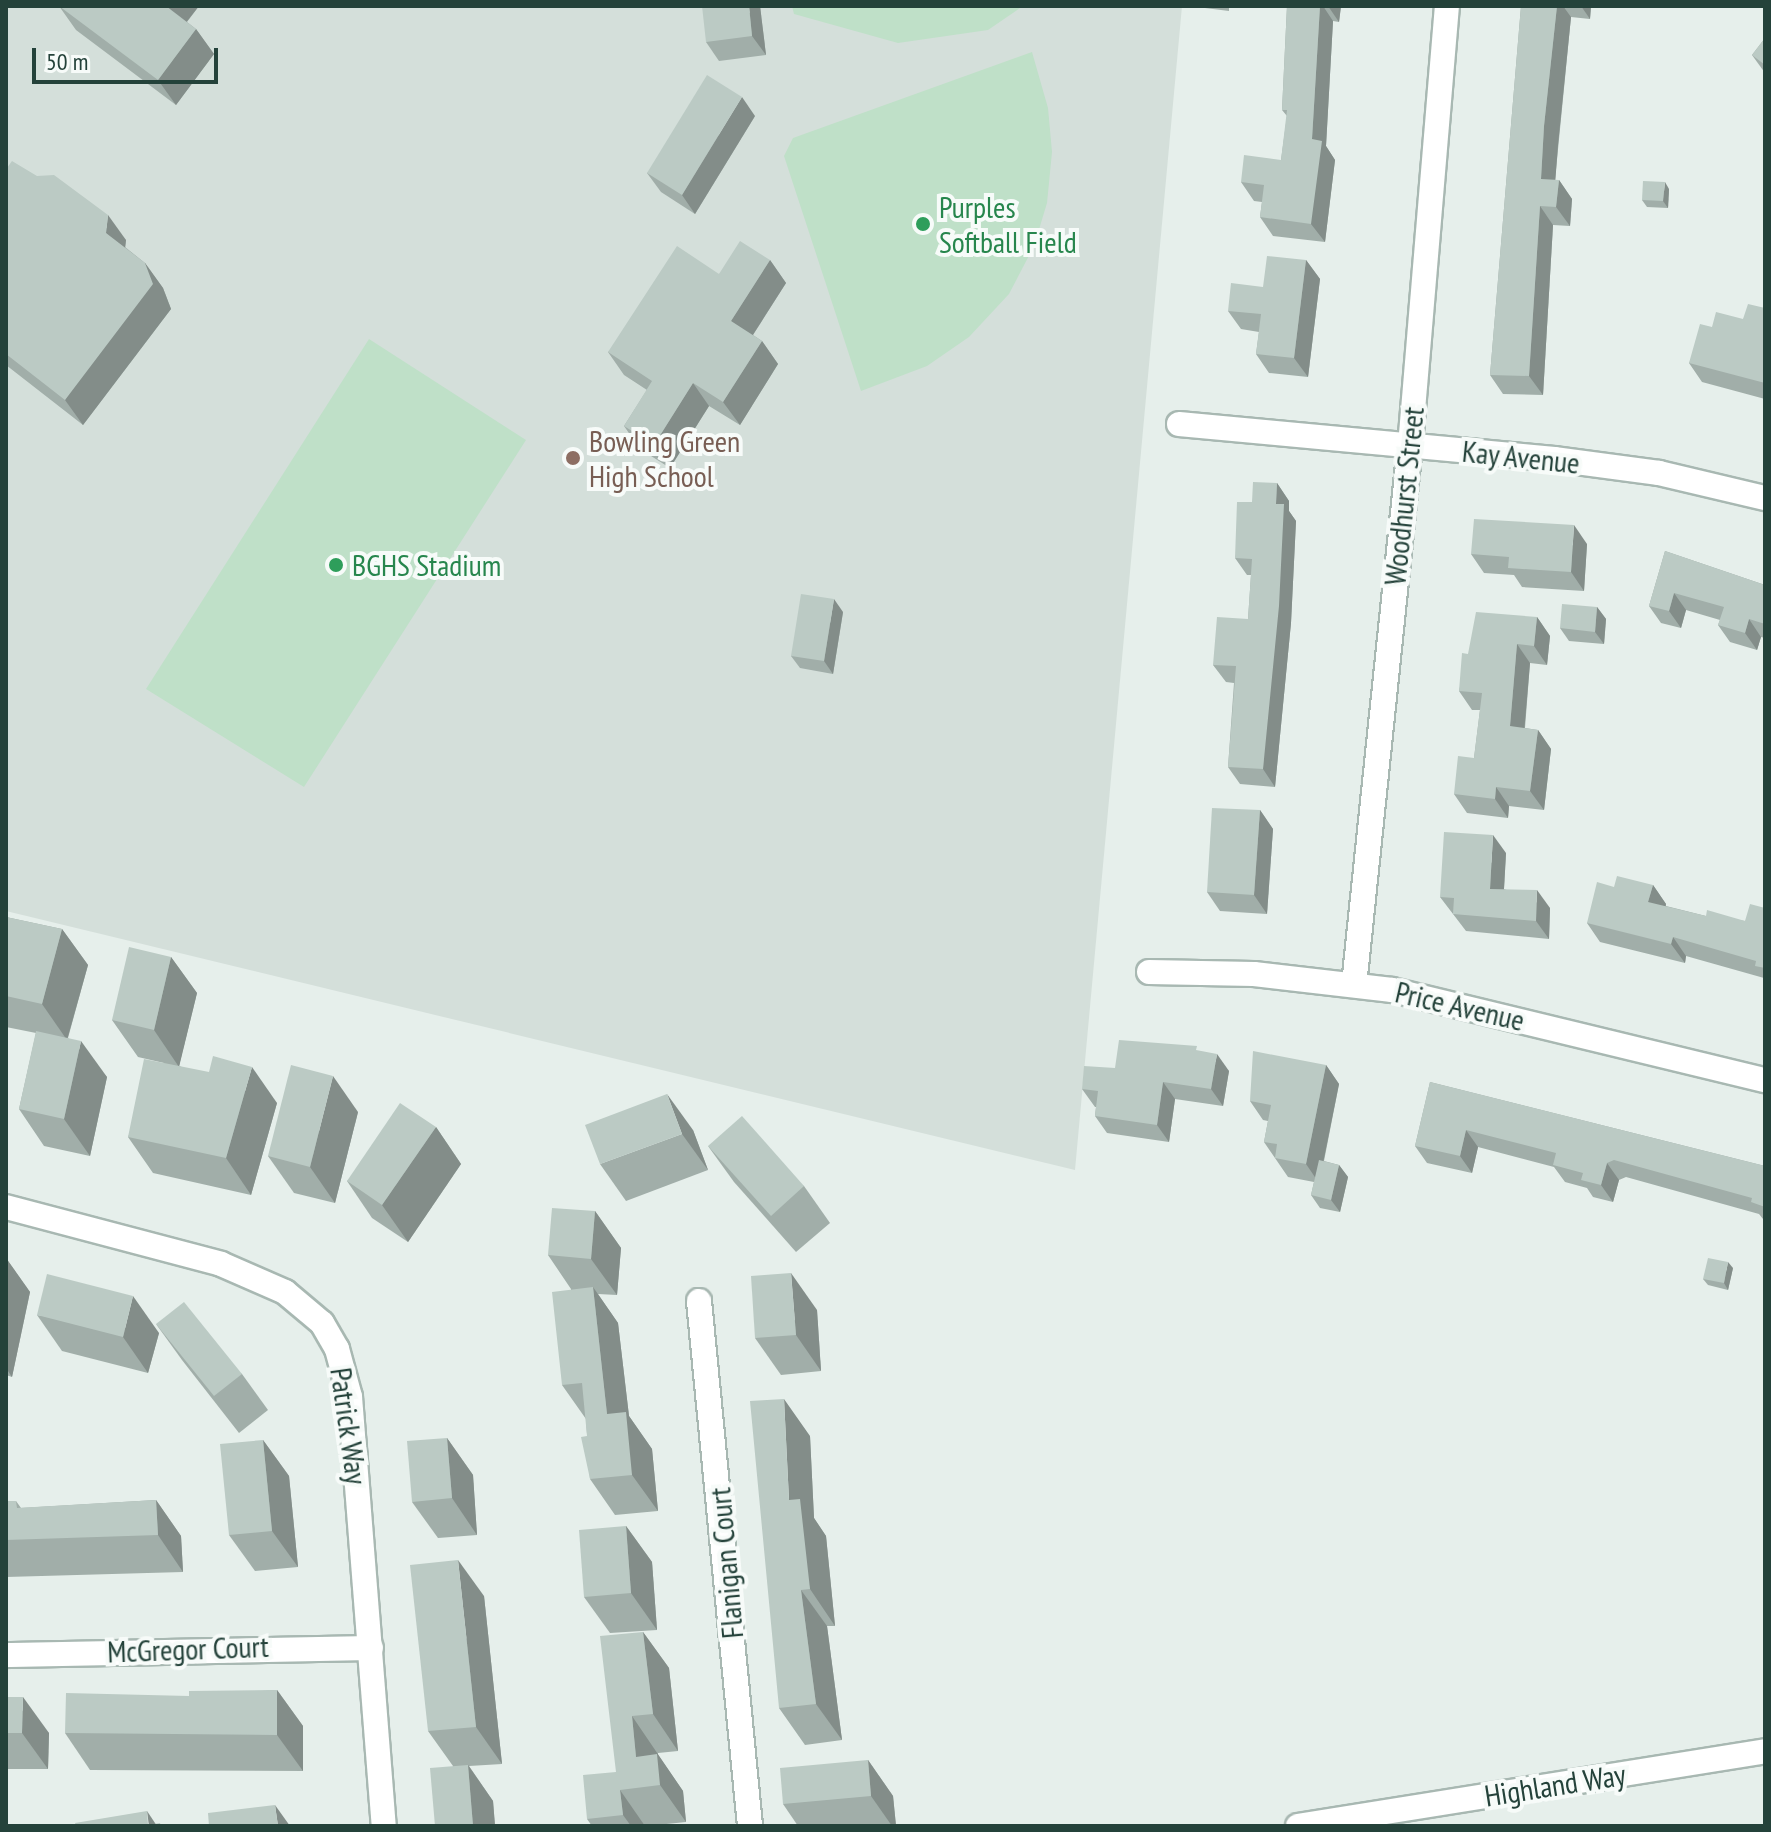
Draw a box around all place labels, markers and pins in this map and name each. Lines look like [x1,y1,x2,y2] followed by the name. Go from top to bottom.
[939,189,1077,260] place label: Purples Softball Field
[914,215,932,233] marker: Purples Softball Field
[589,423,740,494] place label: Bowling Green High School
[564,449,582,467] marker: Bowling Green High School
[352,547,501,583] place label: BGHS Stadium
[327,556,345,574] marker: BGHS Stadium

